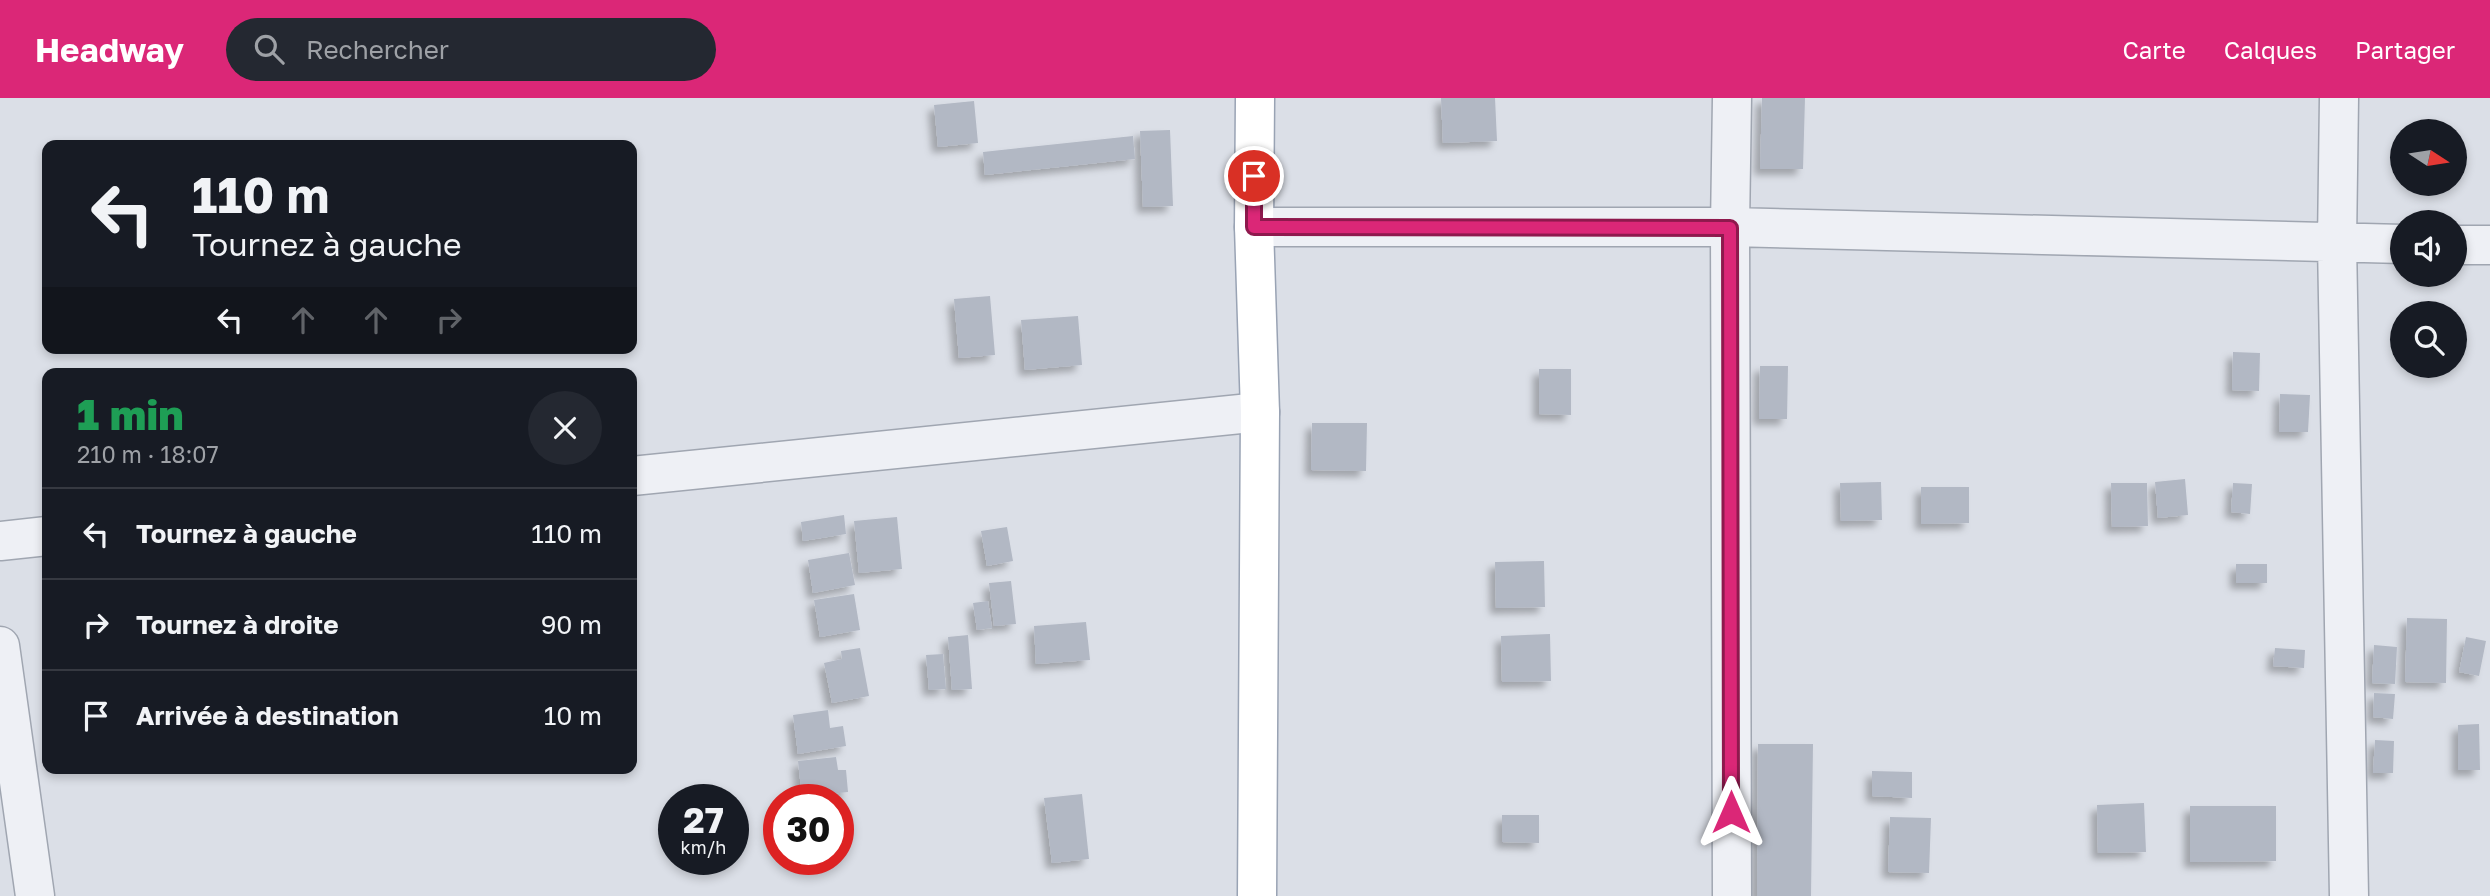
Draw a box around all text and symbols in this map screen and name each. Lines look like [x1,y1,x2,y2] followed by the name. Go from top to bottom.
[226,18,716,81] search box
[35,30,184,69] text: Headway
[250,30,288,68] icon: search
[306,34,449,65] text: Rechercher
[2122,35,2186,64] text: Carte
[2224,35,2317,64] text: Calques
[2355,35,2455,64] text: Partager
[2390,119,2468,196] north arrow
[2390,119,2467,378] map controls
[1224,146,1284,206] pin
[1235,157,1273,195] icon: arrive
[192,165,329,224] text: 110 m
[77,168,168,259] icon: left
[2390,210,2467,287] button: sound
[192,225,461,263] text: Tournez à gauche
[211,301,249,339] icon: left
[284,301,322,339] icon: ahead
[357,301,395,339] icon: ahead
[430,301,468,339] icon: right
[2390,301,2467,378] button: search
[77,389,184,439] text: 1 min
[528,391,602,465] button: close
[77,440,219,468] text: 210 m · 18:07
[77,515,115,553] icon: left
[136,518,357,549] text: Tournez à gauche
[531,518,602,549] text: 110 m
[77,606,115,644] icon: right
[136,609,339,640] text: Tournez à droite
[541,609,602,640] text: 90 m
[77,697,115,735] icon: arrive
[136,700,399,731] text: Arrivée à destination
[544,700,602,731] text: 10 m
[1694,775,1768,849] position arrow
[763,784,854,875] speed limit sign: 30
[683,799,724,841] text: 27
[681,836,726,858] text: km/h

